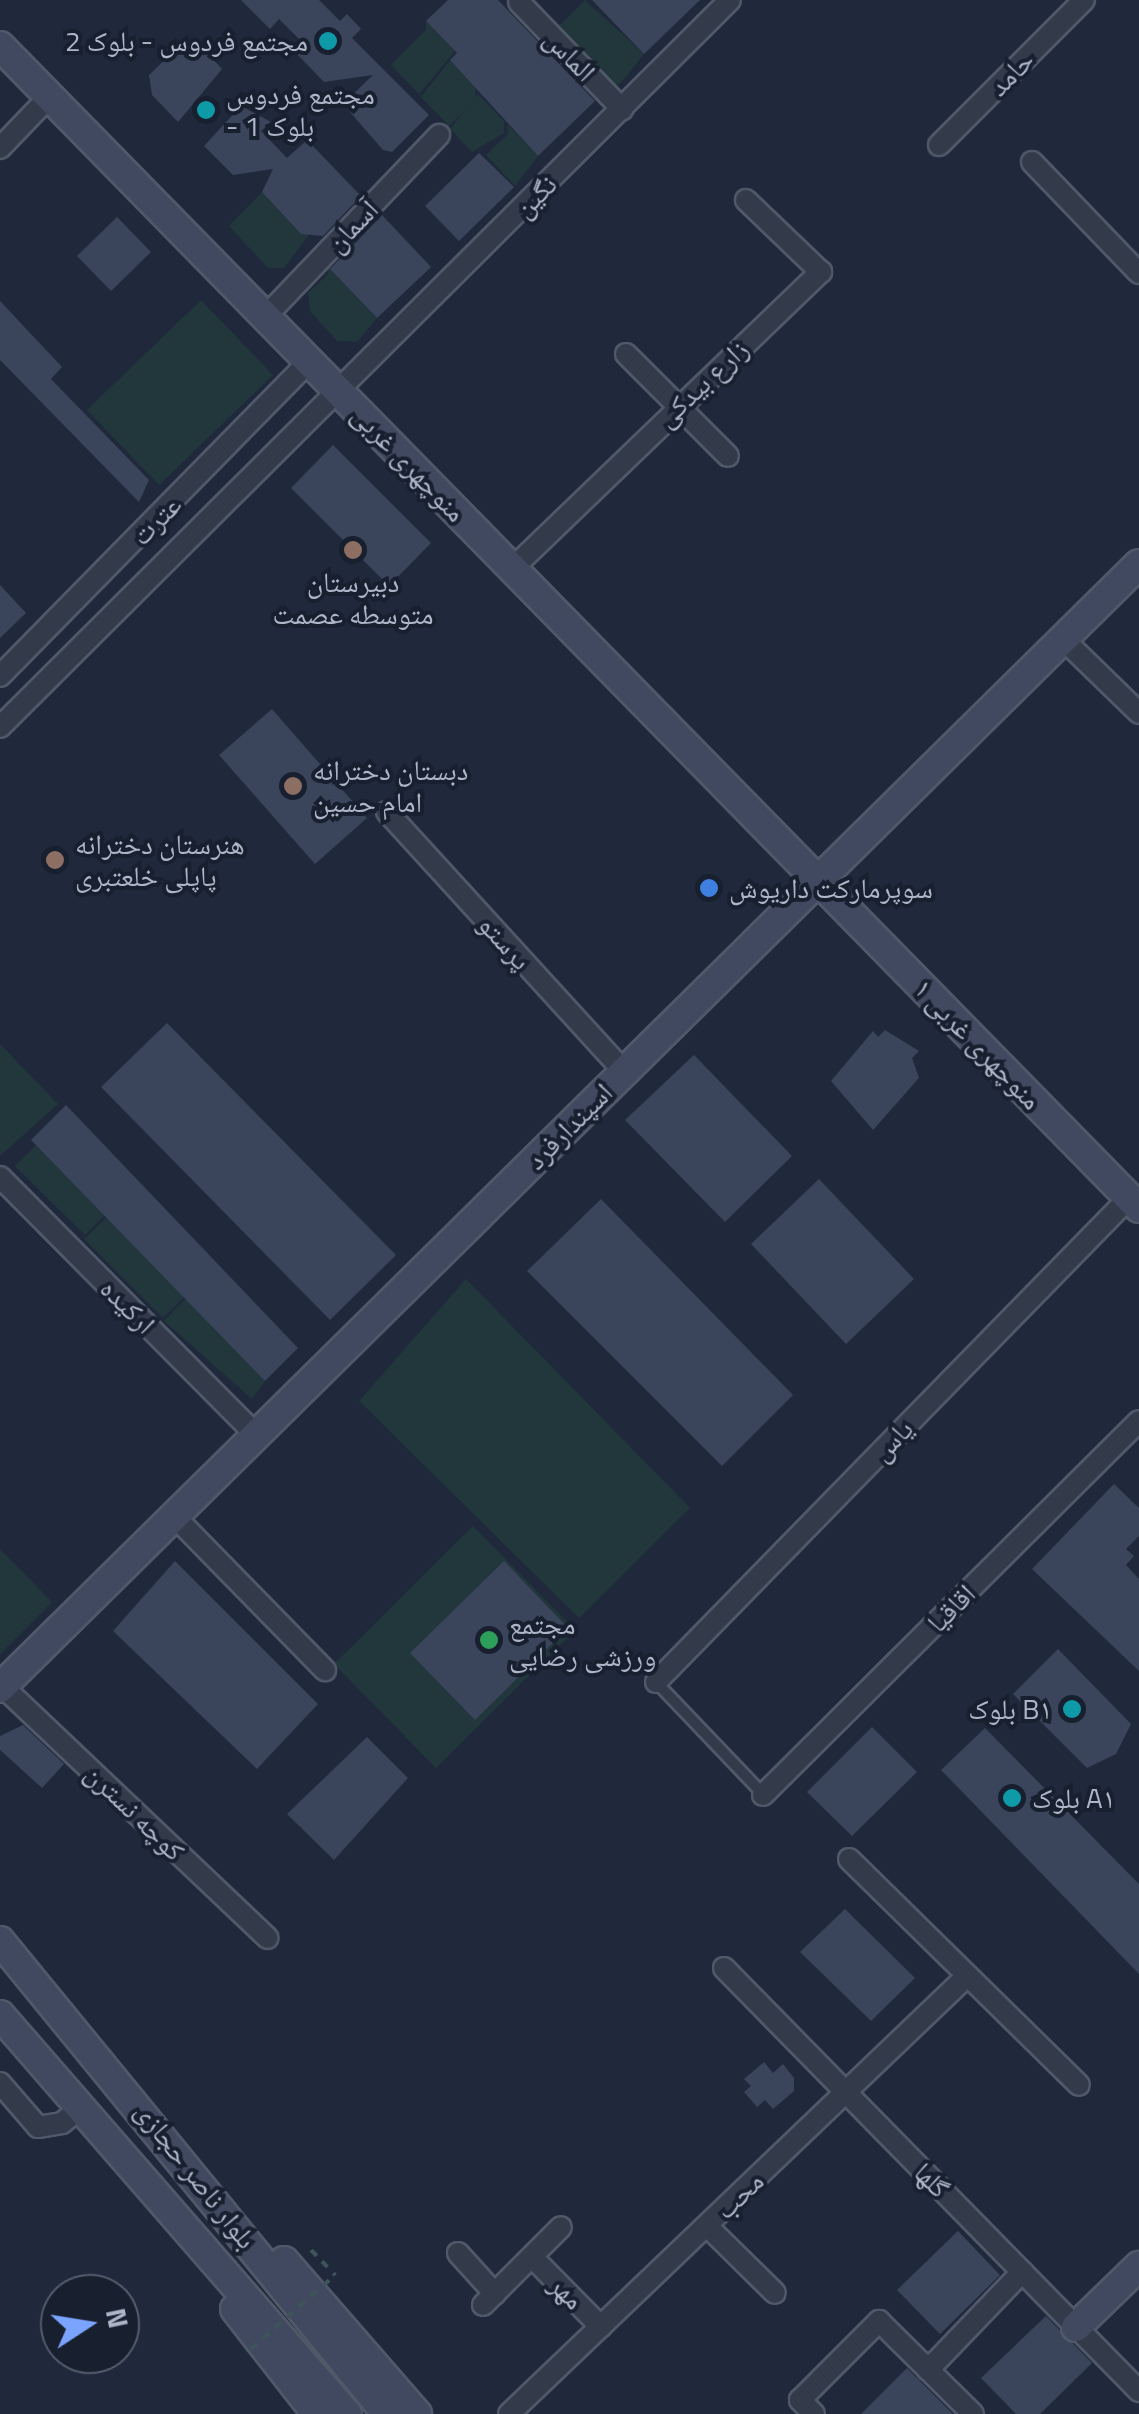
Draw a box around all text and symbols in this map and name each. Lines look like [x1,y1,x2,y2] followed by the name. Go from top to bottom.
[537,22,603,88] street label: الماس
[65,24,308,58] place label: مجتمع فردوس - بلوک 2
[317,30,339,52] marker: مجتمع فردوس - بلوک 2
[981,43,1041,103] street label: حامد
[226,77,375,143] place label: مجتمع فردوس - بلوک 1
[195,99,217,121] marker: مجتمع فردوس - بلوک 1
[506,167,564,225] street label: نگین
[319,193,385,259] street label: آسمان
[649,332,755,434] street label: زارع بیدکی
[345,397,473,529] street label: منوچهری غربی
[124,488,188,552] street label: عترت
[342,539,364,561] marker: دبیرستان متوسطه عصمت
[272,565,434,631] place label: دبیرستان متوسطه عصمت
[313,753,468,819] place label: دبستان دخترانه امام حسین
[282,775,304,797] marker: دبستان دخترانه امام حسین
[75,827,245,893] place label: هنرستان دخترانه پاپلی خلعتبری
[44,849,66,871] marker: هنرستان دخترانه پاپلی خلعتبری
[729,871,933,905] place label: سوپرمارکت داریوش
[698,877,720,899] marker: سوپرمارکت داریوش
[472,908,538,976] street label: پرستو
[907,972,1049,1116] street label: منوچهری غربی ۱
[519,1076,619,1176] street label: اسپندارفرد
[94,1272,162,1340] street label: ارکیده
[864,1412,920,1468] street label: یاس
[920,1577,982,1639] street label: اقاقیا
[509,1607,656,1673] place label: مجتمع ورزشی رضایی
[478,1629,500,1651] marker: مجتمع ورزشی رضایی
[968,1692,1052,1726] place label: بلوک B۱
[1061,1698,1083,1720] marker: بلوک B۱
[78,1756,192,1868] street label: کوچه نسترن
[1032,1781,1115,1815] place label: بلوک A۱
[1001,1787,1023,1809] marker: بلوک A۱
[128,2095,264,2255] street label: بلوار ناصر حجازی
[907,2155,957,2205] street label: گلها
[708,2164,770,2226] street label: محب
[543,2268,591,2316] street label: مهر
[40,2274,140,2374] north arrow
[95,2304,141,2332] text: N

